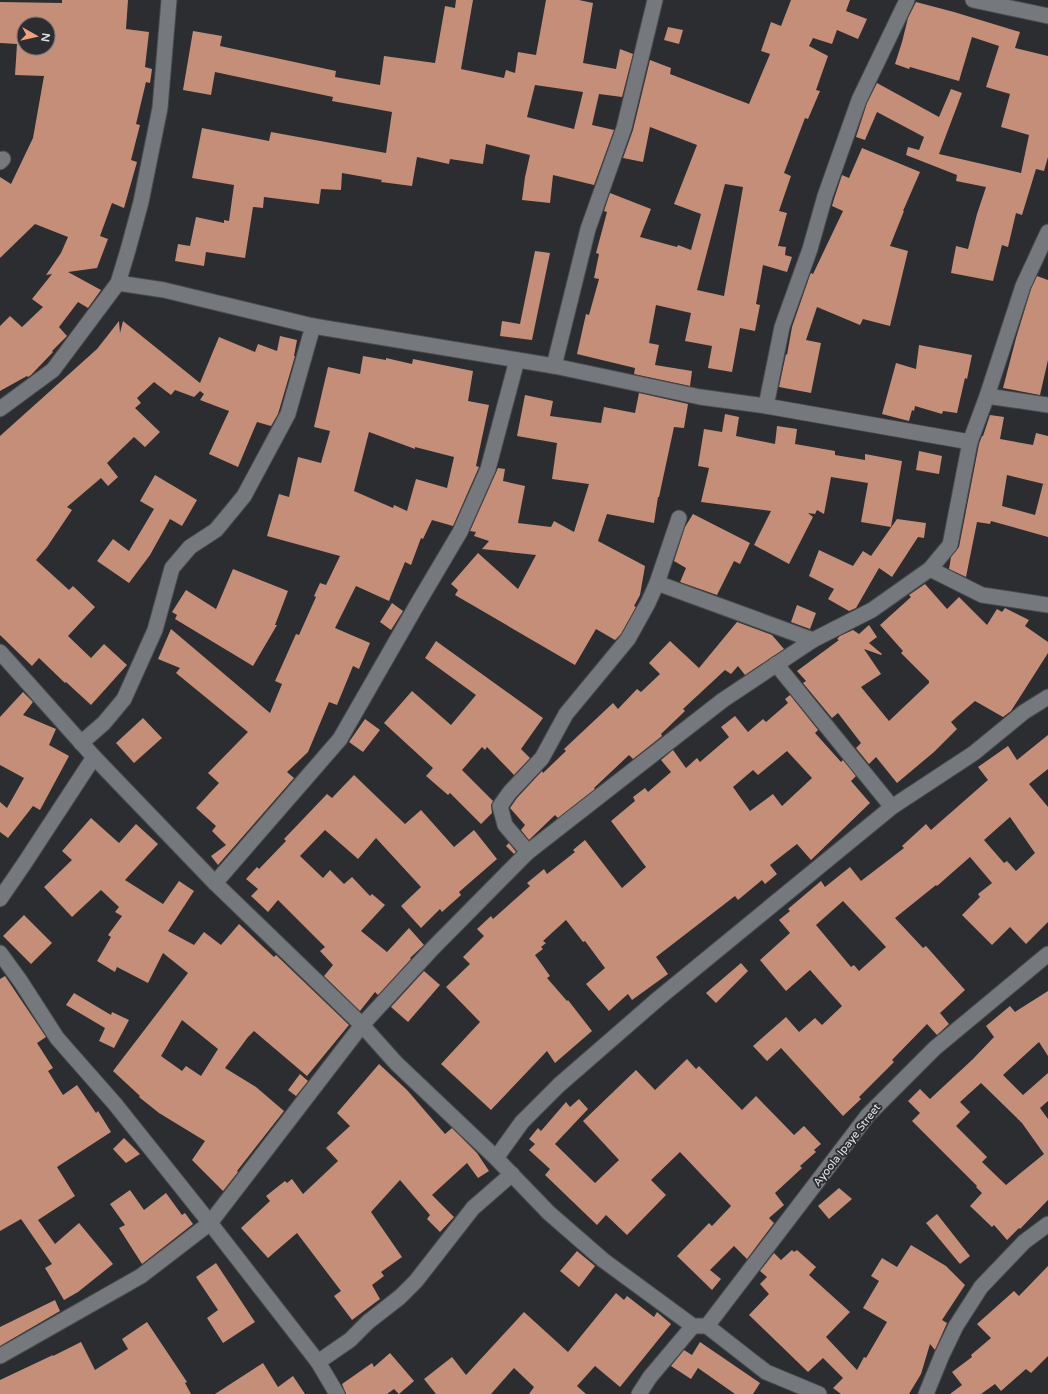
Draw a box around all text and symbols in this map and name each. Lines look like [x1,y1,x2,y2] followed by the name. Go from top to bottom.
[16,16,56,56] north arrow
[38,32,52,43] text: N
[811,1101,883,1189] street label: Ayoola Ipaye Street

